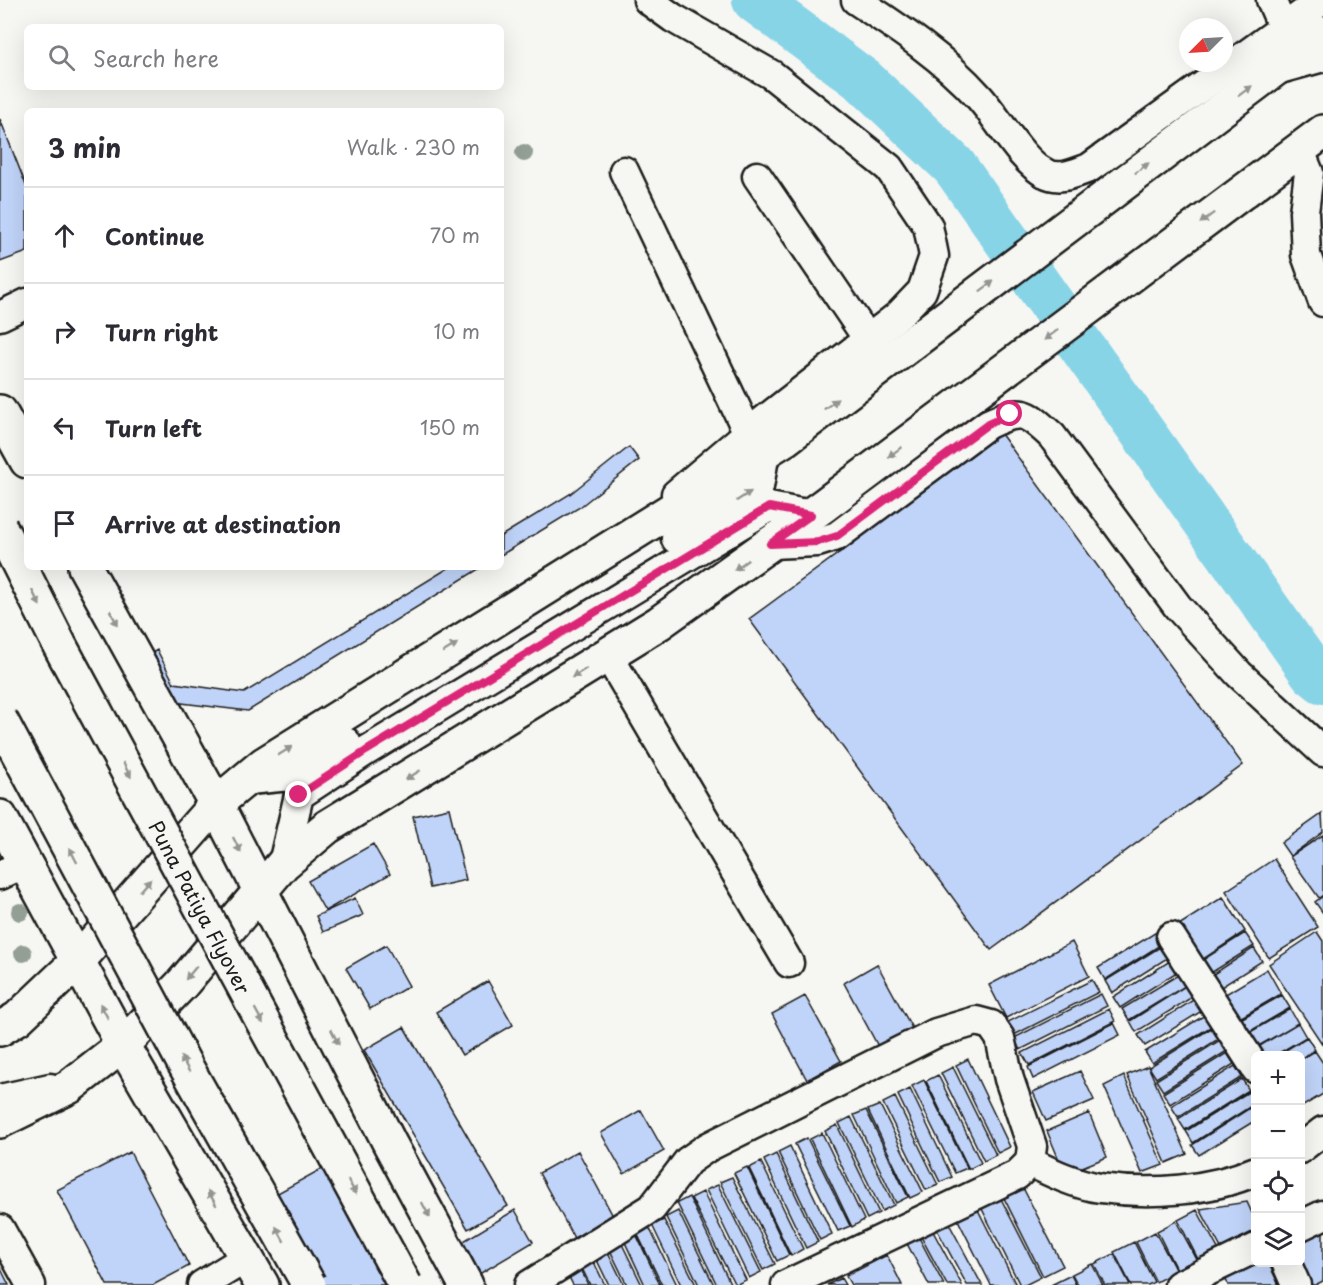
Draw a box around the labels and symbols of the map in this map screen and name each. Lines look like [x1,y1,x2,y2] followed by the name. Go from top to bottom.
[1179,18,1233,72] north arrow
[1238,86,1253,98] one-way arrow
[1134,162,1150,174] one-way arrow
[1199,211,1215,224] one-way arrow
[979,279,995,292] one-way arrow
[1043,329,1059,341] one-way arrow
[824,398,839,410] one-way arrow
[996,400,1022,426] route start
[887,446,903,458] one-way arrow
[736,491,752,502] one-way arrow
[734,559,750,571] one-way arrow
[31,589,40,606] one-way arrow
[108,610,119,626] one-way arrow
[442,642,459,653] one-way arrow
[571,667,587,678] one-way arrow
[277,745,293,756] one-way arrow
[122,762,132,779] one-way arrow
[405,769,421,780] one-way arrow
[285,781,311,807] route end
[142,815,259,1000] street label: Puna Patiya Flyover
[232,836,242,853] one-way arrow
[68,846,78,863] one-way arrow
[138,878,151,893] one-way arrow
[185,965,198,981] one-way arrow
[99,1002,109,1019] one-way arrow
[254,1008,264,1025] one-way arrow
[330,1028,340,1046] one-way arrow
[180,1055,190,1072] one-way arrow
[347,1179,357,1196] one-way arrow
[206,1190,217,1206] one-way arrow
[421,1202,431,1219] one-way arrow
[275,1225,285,1242] one-way arrow

